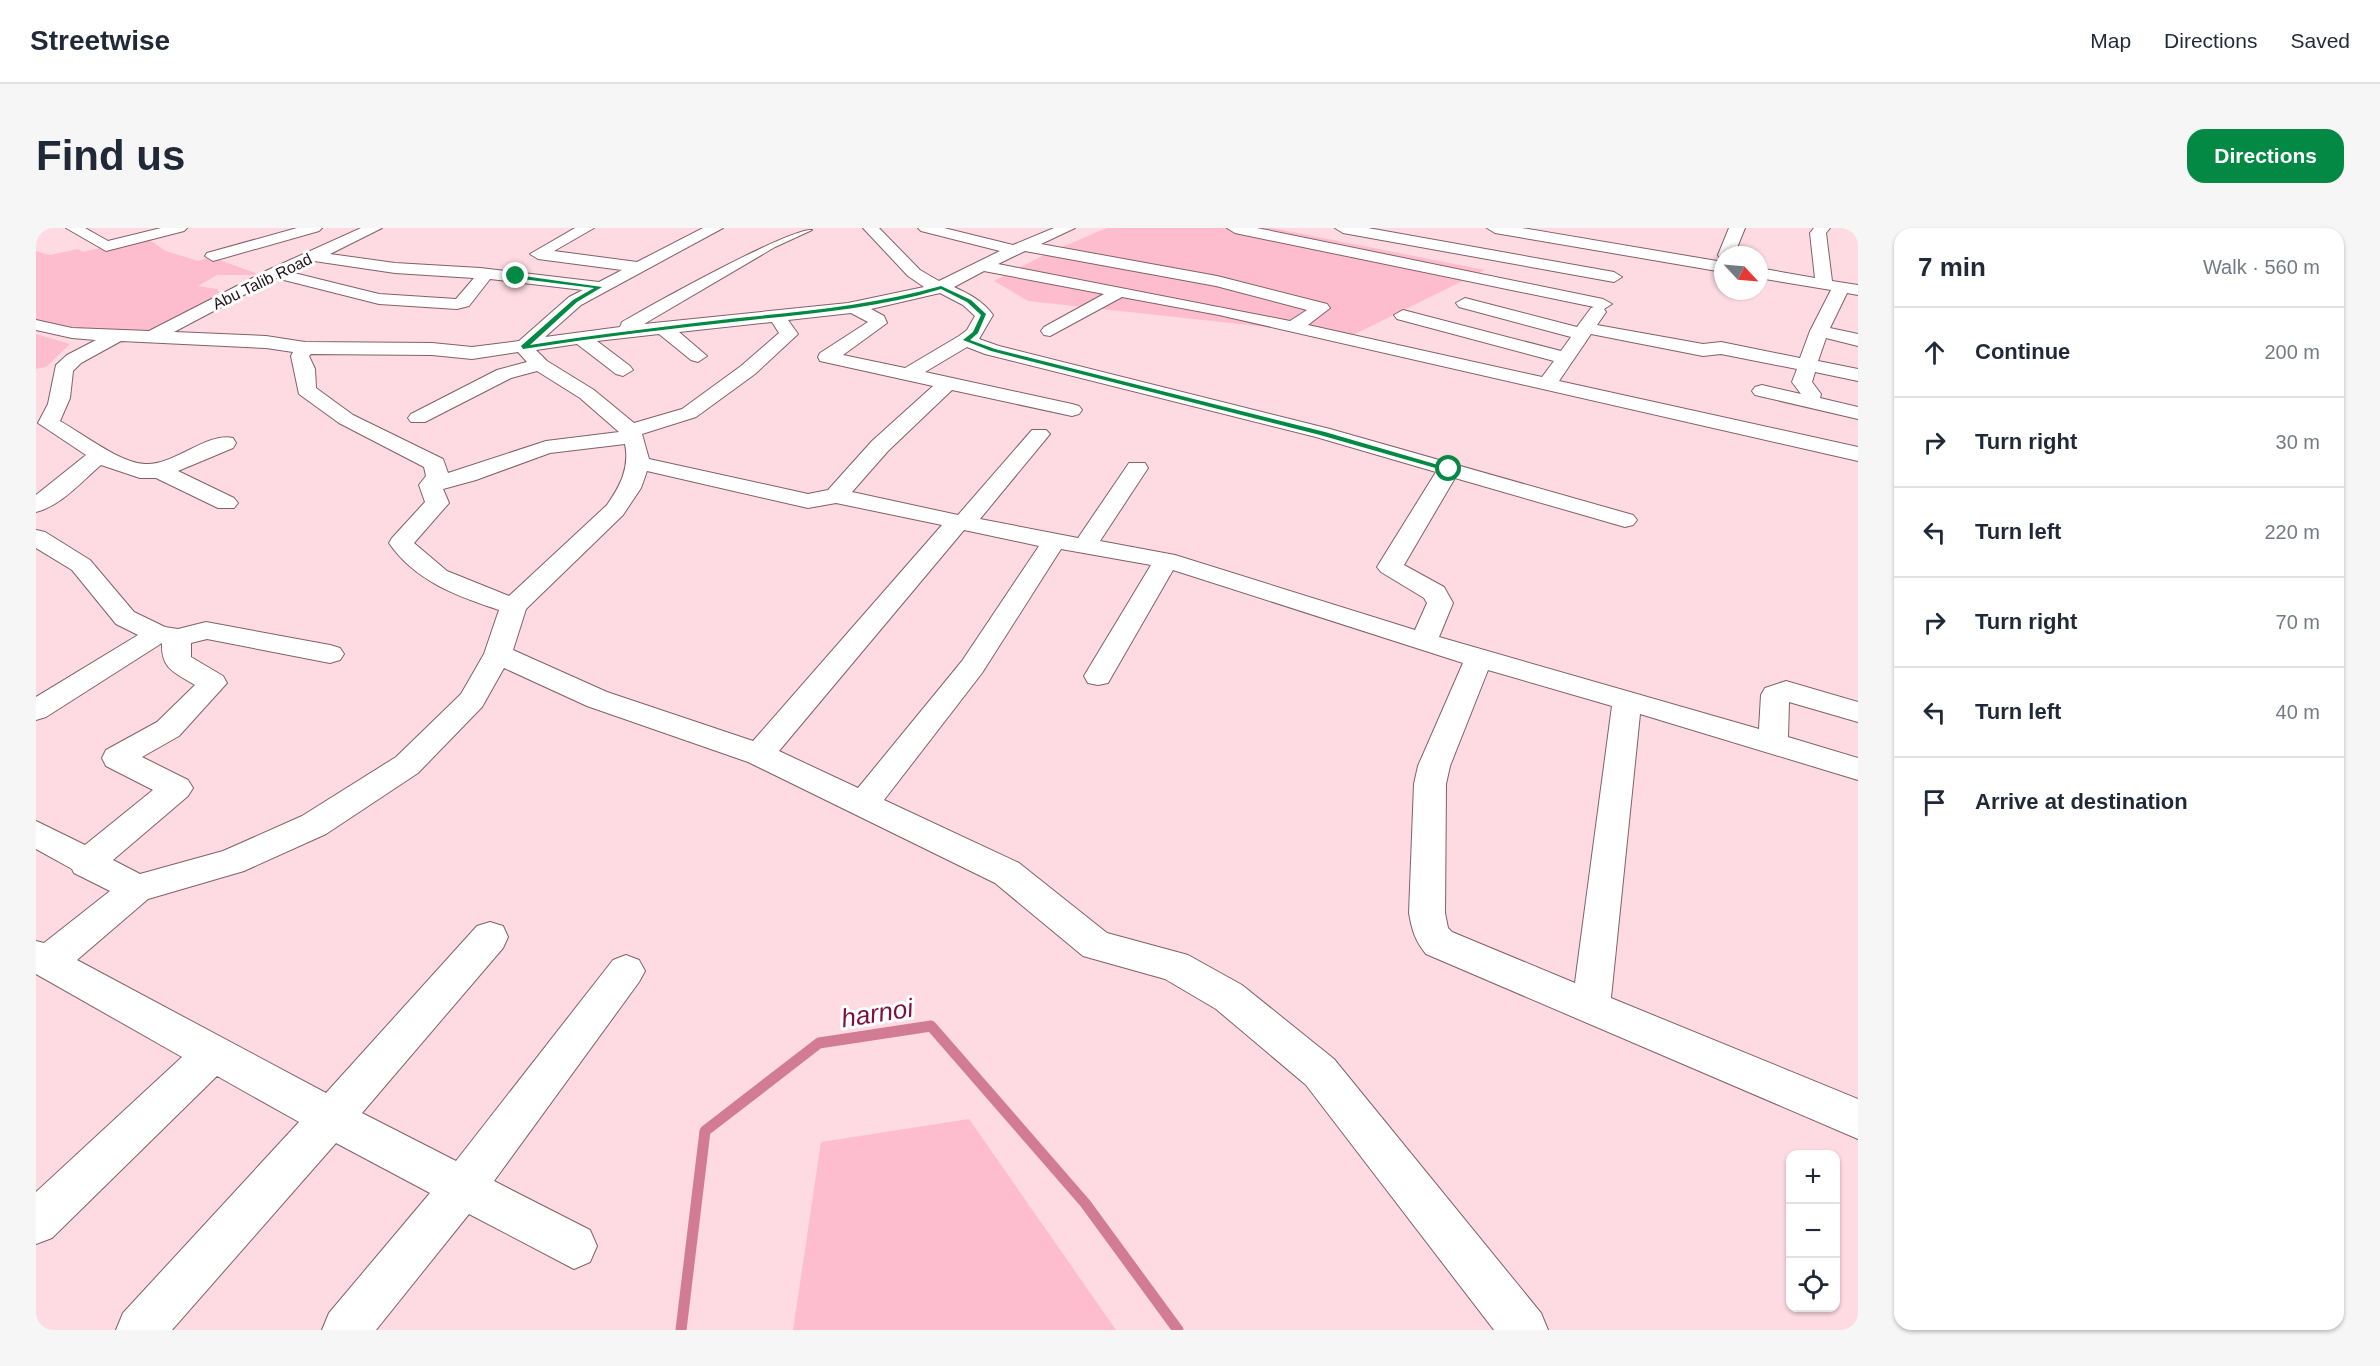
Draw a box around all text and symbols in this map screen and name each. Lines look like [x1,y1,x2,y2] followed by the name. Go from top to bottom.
[30,25,170,56] text: Streetwise
[2090,29,2131,52] text: Map
[2164,29,2257,52] text: Directions
[2290,29,2350,52] text: Saved
[2187,129,2344,183] button: Directions
[36,132,185,179] text: Find us
[1714,246,1768,300] north arrow
[210,250,315,313] street label: Abu Talib Road
[1918,252,1986,282] text: 7 min
[2203,256,2320,278] text: Walk · 560 m
[502,262,528,288] route end
[1918,336,1951,369] icon: ahead
[1975,339,2070,364] text: Continue
[2264,341,2320,363] text: 200 m
[1918,426,1951,459] icon: right
[1975,429,2077,454] text: Turn right
[2276,431,2320,453] text: 30 m
[1435,455,1461,481] route start
[1918,516,1951,549] icon: left
[1975,519,2061,544] text: Turn left
[2264,521,2320,543] text: 220 m
[1918,606,1951,639] icon: right
[1975,609,2077,634] text: Turn right
[2276,611,2320,633] text: 70 m
[1918,696,1951,729] icon: left
[1975,699,2061,724] text: Turn left
[2276,701,2320,723] text: 40 m
[1918,786,1951,819] icon: arrive
[1975,789,2188,814] text: Arrive at destination
[839,992,916,1033] water label: harnoi
[1786,1150,1840,1312] map controls
[1786,1150,1840,1204] button: +
[1786,1204,1840,1258] button: −
[1786,1258,1840,1312] button: locate

